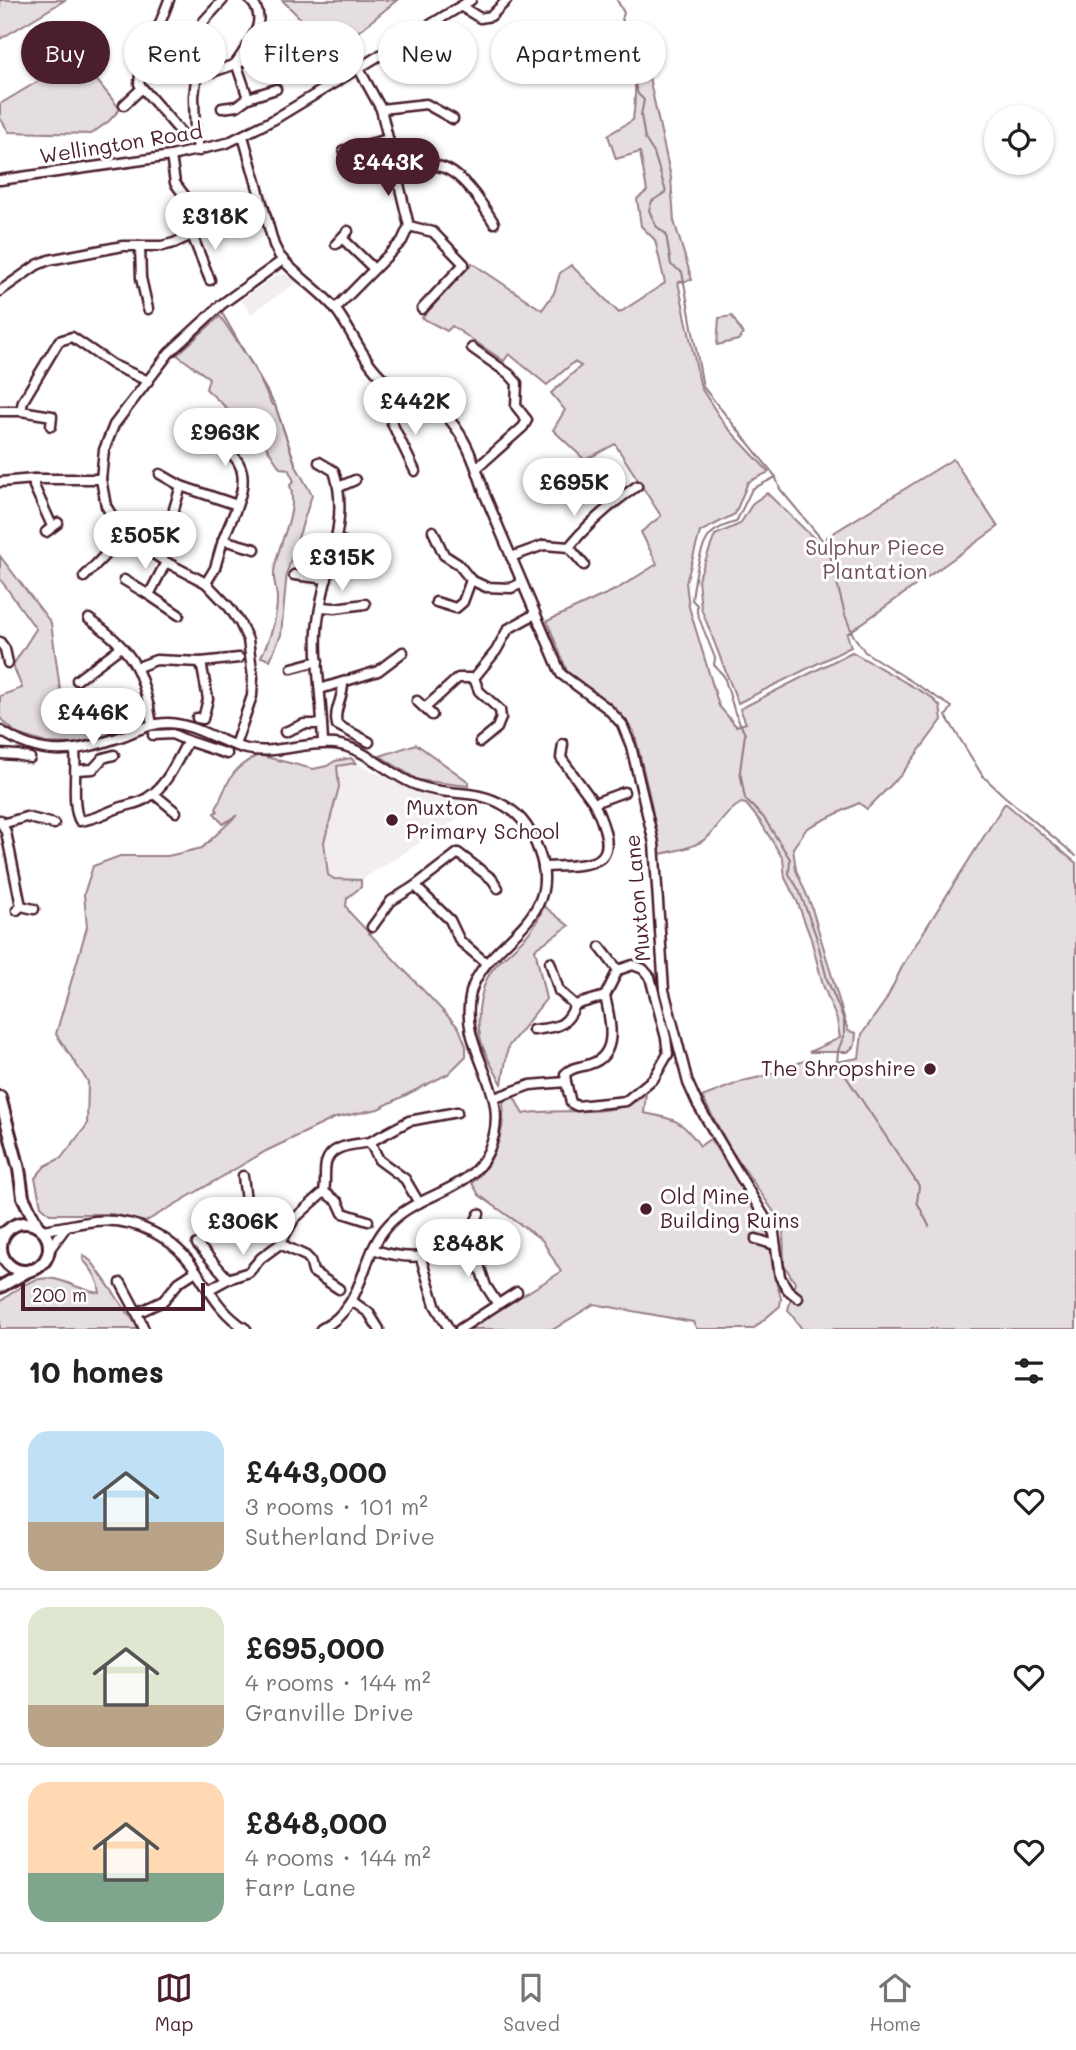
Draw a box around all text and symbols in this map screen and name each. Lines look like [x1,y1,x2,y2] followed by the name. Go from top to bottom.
[21,21,110,84] chip: Buy
[124,21,226,84] chip: Rent
[240,21,364,84] chip: Filters
[378,21,477,84] chip: New
[491,21,666,84] chip: Apartment
[984,105,1054,175] map controls
[984,105,1054,175] button: locate
[37,116,204,169] street label: Wellington Road
[339,138,437,198] pin: £443K
[352,146,424,176] text: £443K
[166,192,264,252] pin: £318K
[181,200,249,230] text: £318K
[366,378,464,437] pin: £442K
[379,385,451,415] text: £442K
[176,408,274,468] pin: £963K
[190,416,260,446] text: £963K
[525,458,623,518] pin: £695K
[539,466,609,496] text: £695K
[96,512,194,571] pin: £505K
[109,519,181,549] text: £505K
[805,533,945,584] park label: Sulphur Piece Plantation
[293,534,391,593] pin: £315K
[309,541,375,571] text: £315K
[44,688,142,748] pin: £446K
[57,696,129,726] text: £446K
[406,793,560,844] place label: Muxton Primary School
[384,812,400,828] marker: Muxton Primary School
[617,833,656,963] street label: Muxton Lane
[761,1054,916,1081] place label: The Shropshire
[922,1061,938,1077] marker: The Shropshire
[660,1182,800,1233] place label: Old Mine Building Ruins
[194,1198,292,1257] pin: £306K
[638,1201,654,1217] marker: Old Mine Building Ruins
[207,1205,279,1235] text: £306K
[419,1220,517,1279] pin: £848K
[432,1227,504,1257] text: £848K
[21,1280,205,1312] scale bar
[32,1282,87,1307] text: 200 m
[28,1351,164,1391] text: 10 homes
[1010,1352,1048,1390] icon: filters
[245,1451,387,1491] text: £443,000
[84,1459,168,1543] icon: home
[1010,1482,1048,1520] icon: heart
[245,1491,428,1521] text: 3 rooms · 101 m²
[245,1521,435,1551] text: Sutherland Drive
[245,1627,384,1667] text: £695,000
[84,1635,168,1719] icon: home
[1010,1658,1048,1696] icon: heart
[245,1667,431,1697] text: 4 rooms · 144 m²
[245,1697,414,1727] text: Granville Drive
[245,1802,387,1842] text: £848,000
[84,1810,168,1894] icon: home
[1010,1833,1048,1871] icon: heart
[245,1842,431,1872] text: 4 rooms · 144 m²
[245,1872,356,1902] text: Farr Lane
[155,1969,194,2036] tab: Map
[503,1969,560,2036] tab: Saved
[869,1969,921,2036] tab: Home

